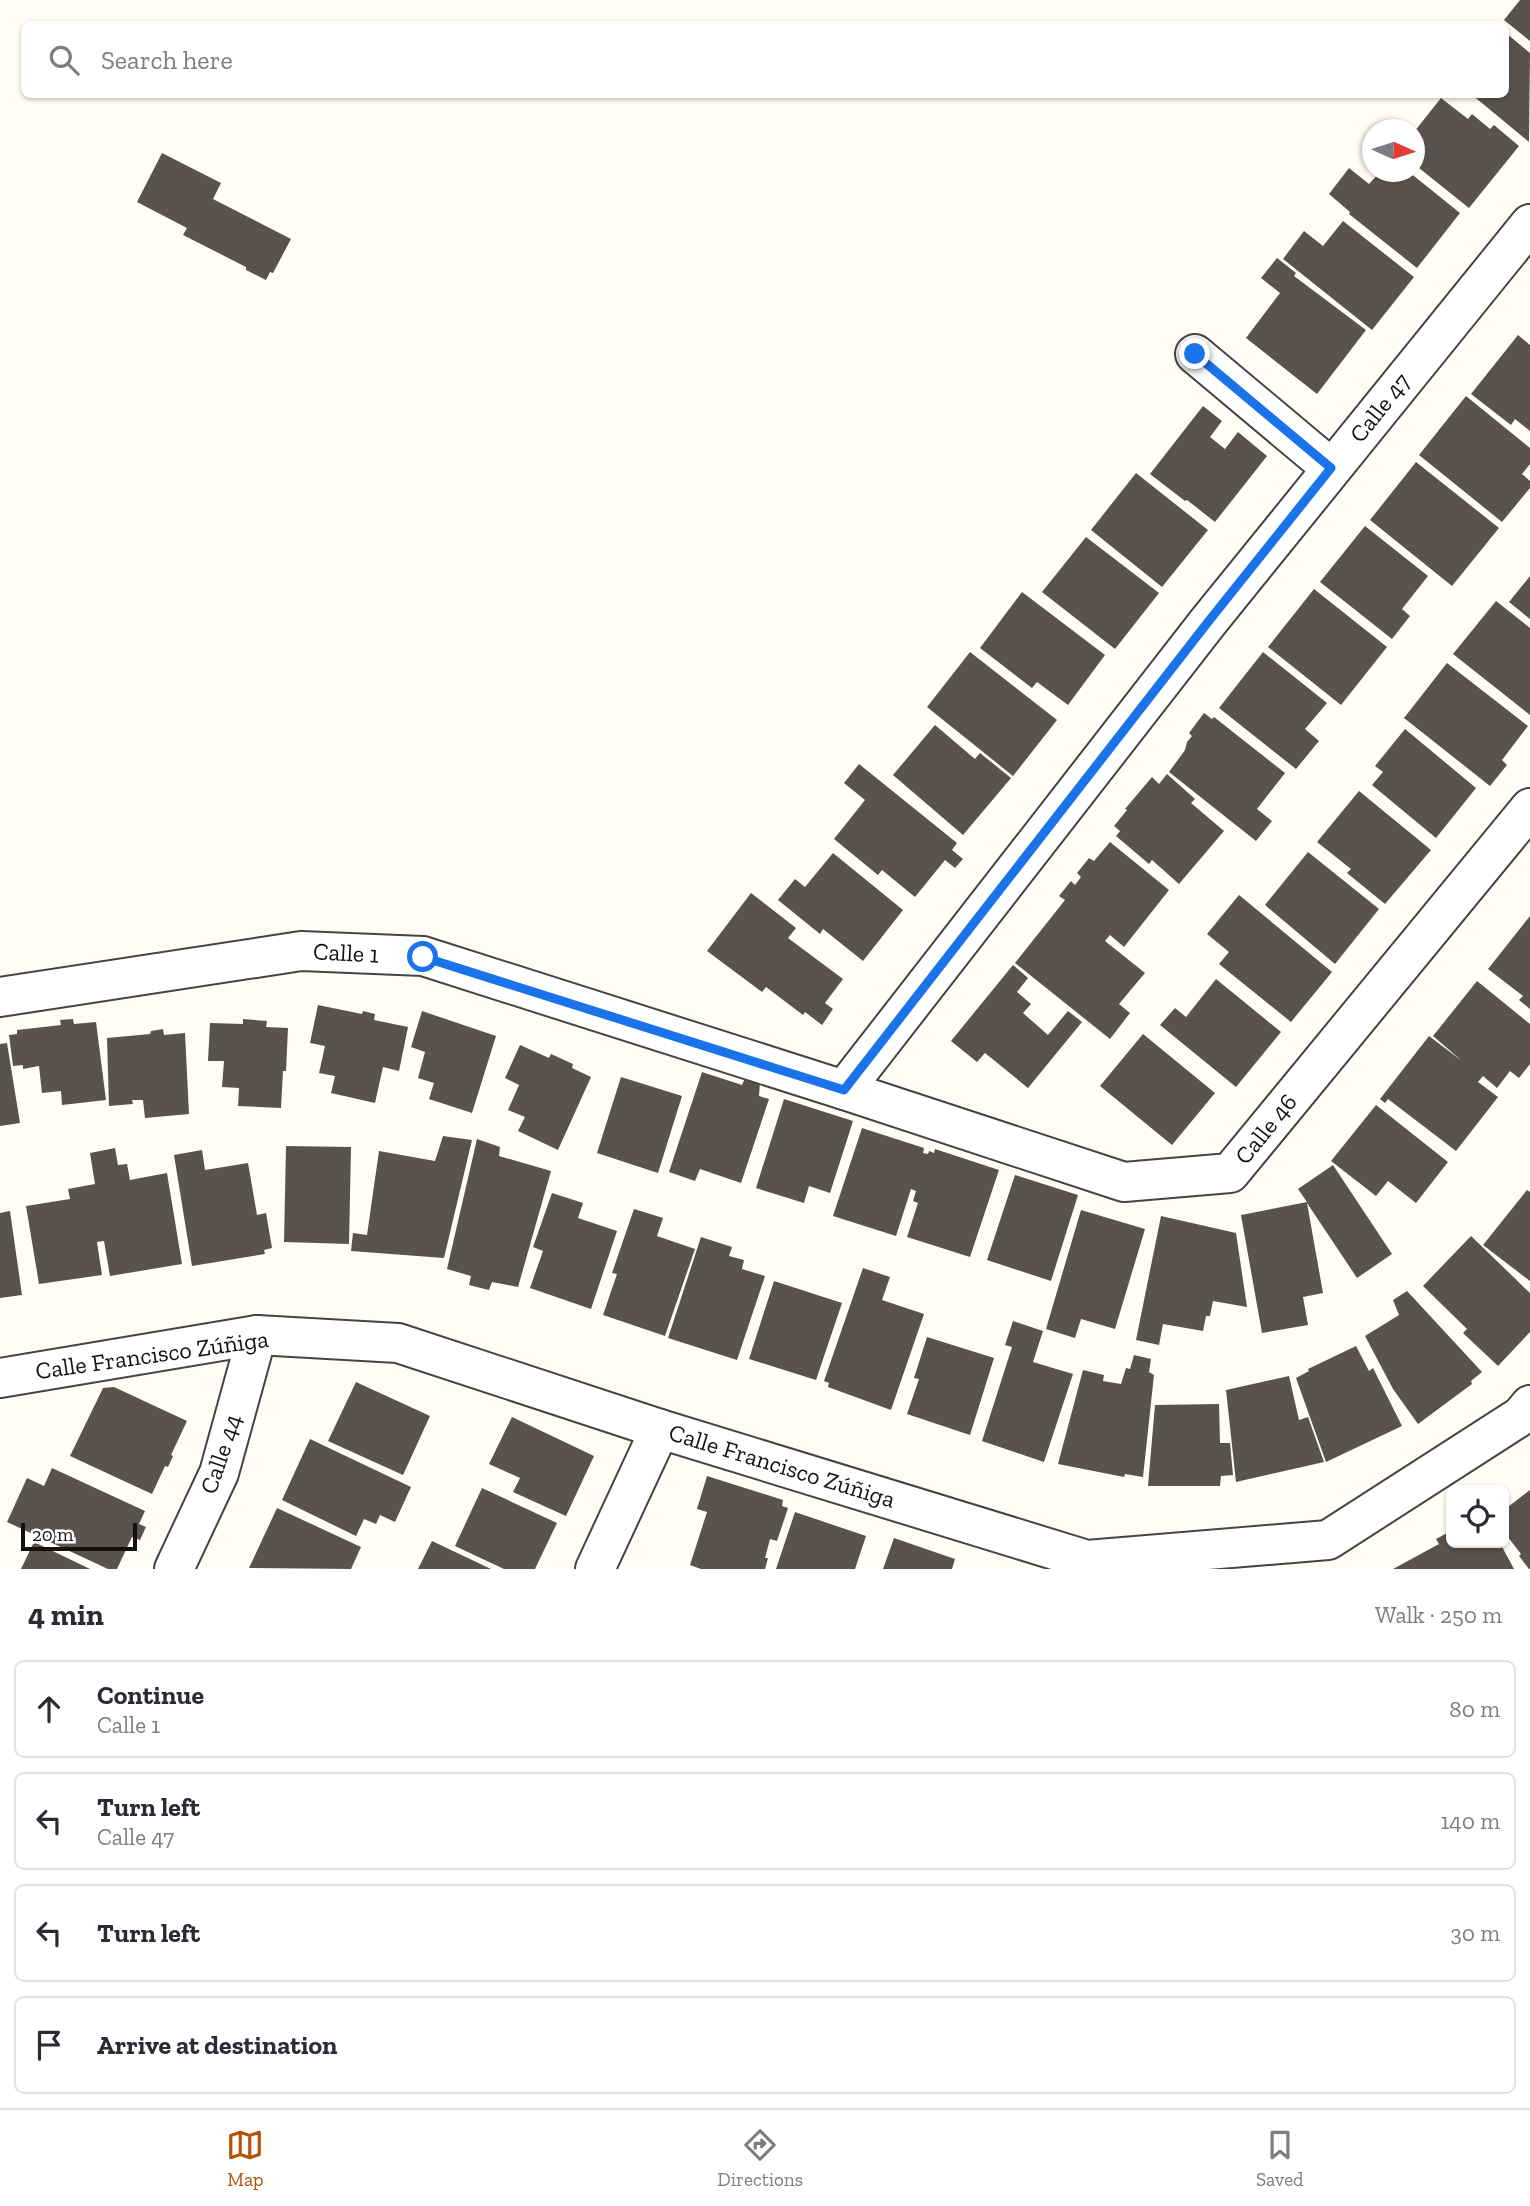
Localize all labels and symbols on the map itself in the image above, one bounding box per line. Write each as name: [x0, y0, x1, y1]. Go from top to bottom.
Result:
north arrow: [1362, 119, 1425, 182]
route end: [1179, 338, 1210, 369]
street label: Calle 47: [1343, 367, 1416, 448]
street label: Calle 1: [312, 936, 380, 969]
route start: [407, 941, 438, 972]
street label: Calle 46: [1228, 1088, 1303, 1170]
street label: Calle Francisco Zúñiga: [34, 1324, 271, 1385]
street label: Calle 44: [193, 1410, 248, 1498]
street label: Calle Francisco Zúñiga: [666, 1417, 899, 1514]
scale bar: [21, 1520, 136, 1552]

